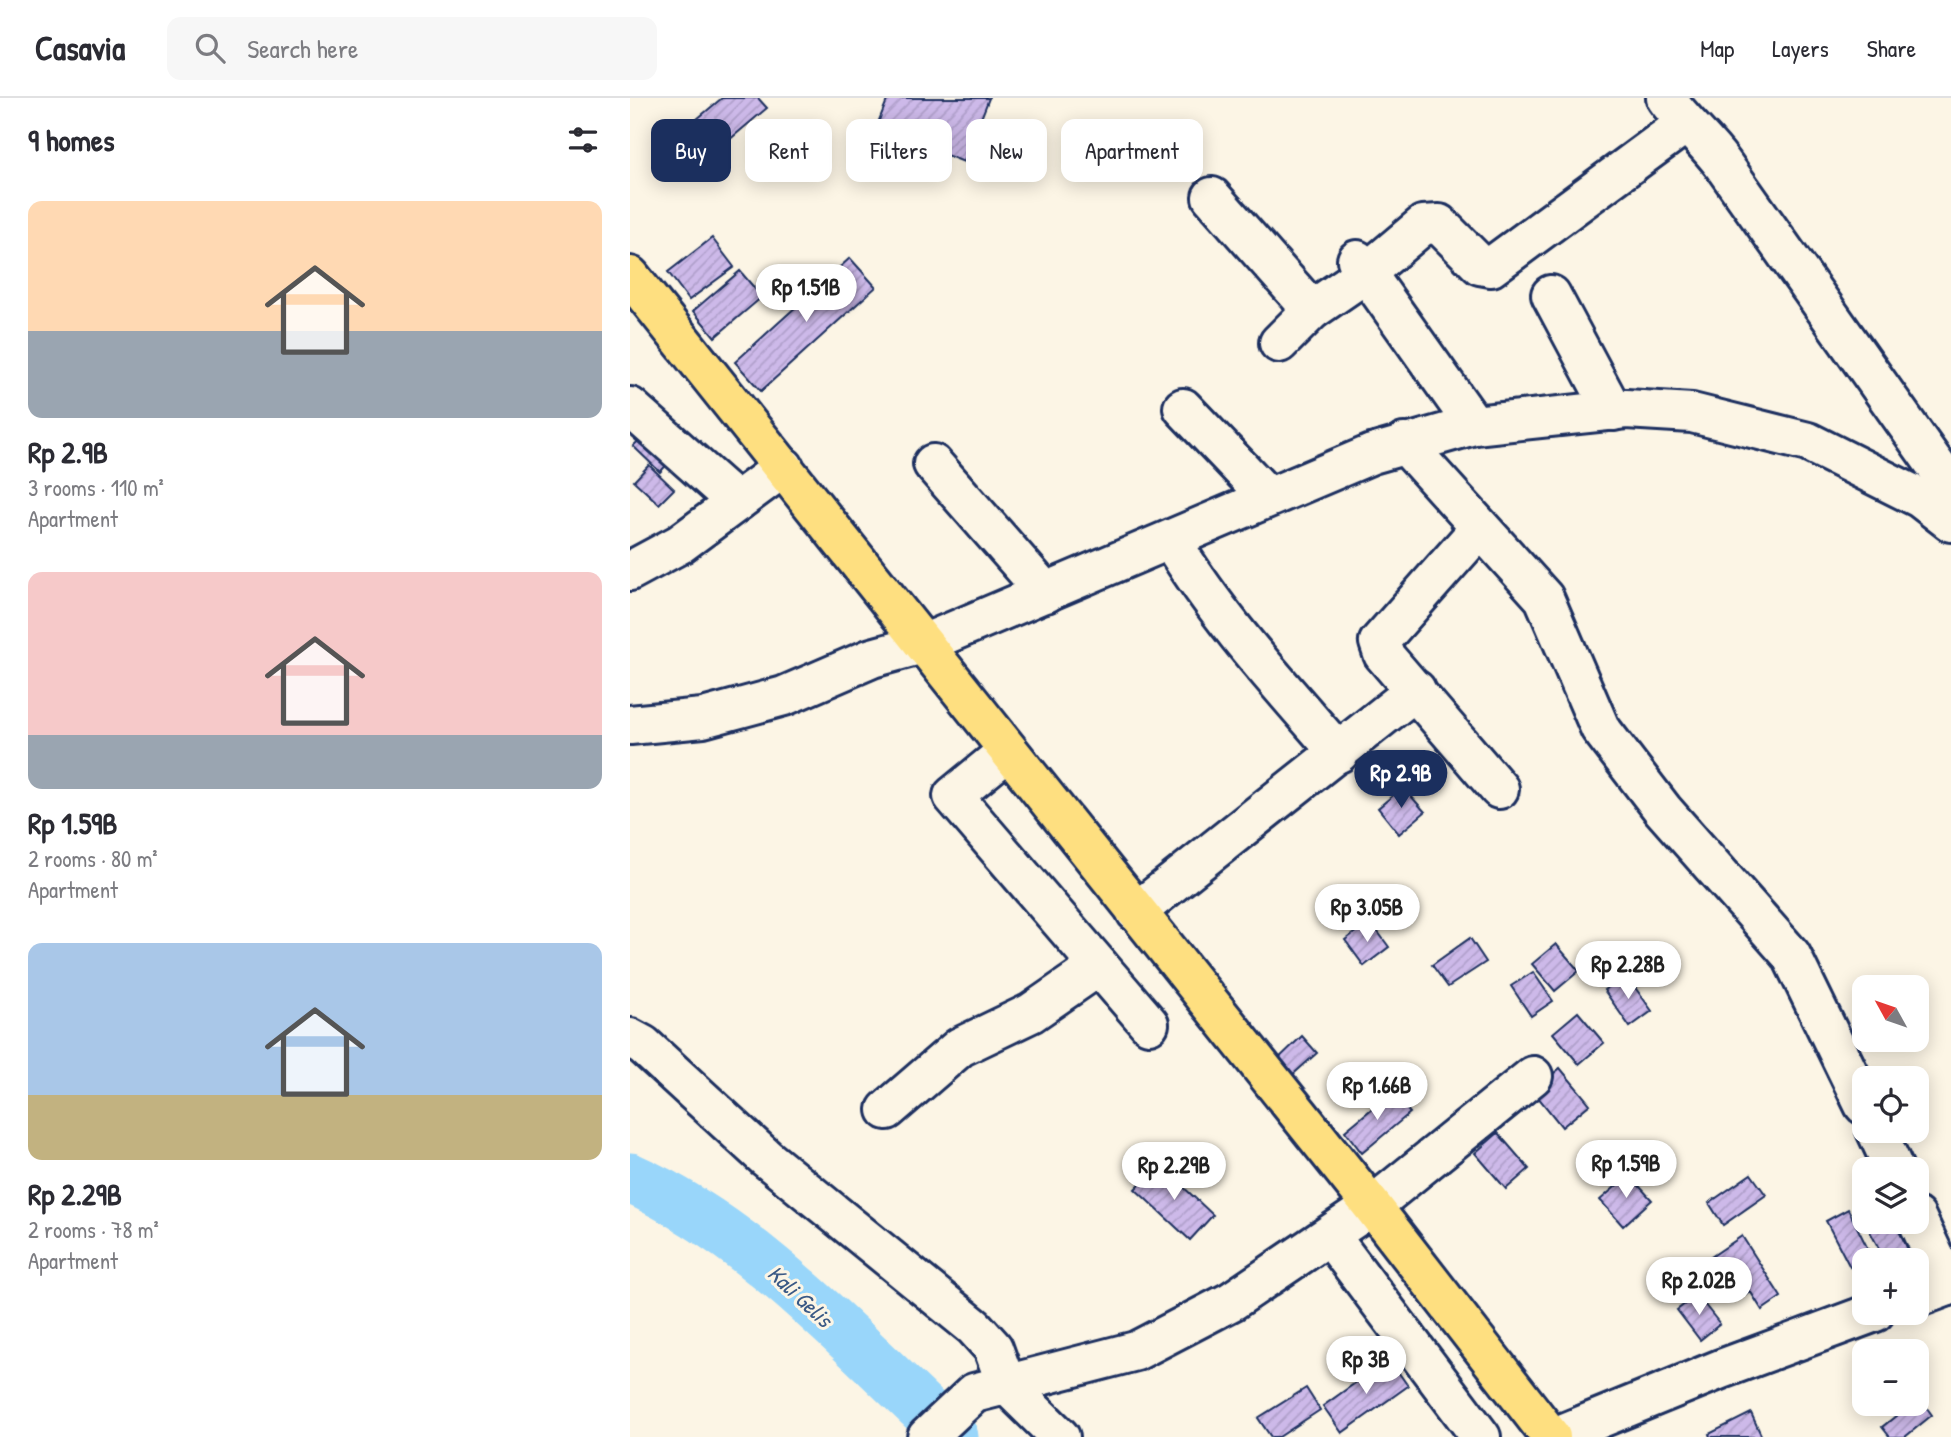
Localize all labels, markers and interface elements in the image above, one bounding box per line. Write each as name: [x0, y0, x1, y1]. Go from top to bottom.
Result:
search box: [167, 17, 657, 80]
text: Casavia: [35, 26, 125, 70]
icon: search: [191, 29, 229, 67]
text: Search here: [247, 31, 358, 66]
text: Map: [1700, 32, 1734, 64]
text: Layers: [1772, 32, 1829, 64]
text: Share: [1867, 32, 1916, 64]
chip: Buy: [651, 119, 731, 182]
chip: Rent: [745, 119, 832, 182]
chip: Filters: [846, 119, 952, 182]
chip: New: [966, 119, 1047, 182]
chip: Apartment: [1061, 119, 1203, 182]
text: 9 homes: [28, 120, 115, 160]
icon: filters: [564, 121, 602, 159]
icon: home: [252, 247, 378, 373]
pin: Rp 1.51B: [734, 264, 878, 324]
text: Rp 1.51B: [772, 271, 840, 302]
text: Rp 2.9B: [28, 432, 108, 472]
text: 3 rooms · 110 m²: [28, 472, 164, 503]
text: Apartment: [28, 503, 118, 534]
icon: home: [252, 618, 378, 744]
pin: Rp 2.9B: [1336, 750, 1466, 810]
text: Rp 2.9B: [1370, 757, 1432, 788]
text: Rp 1.59B: [28, 803, 118, 843]
text: 2 rooms · 80 m²: [28, 843, 158, 874]
text: Apartment: [28, 874, 118, 905]
pin: Rp 3.05B: [1295, 884, 1439, 944]
text: Rp 3.05B: [1331, 891, 1403, 922]
pin: Rp 2.28B: [1556, 942, 1700, 1001]
text: Rp 2.28B: [1591, 948, 1665, 979]
north arrow: [1852, 975, 1928, 1052]
map controls: [1852, 975, 1929, 1416]
icon: home: [252, 989, 378, 1115]
pin: Rp 1.66B: [1305, 1062, 1449, 1122]
button: locate: [1852, 1066, 1929, 1143]
text: Rp 1.66B: [1343, 1069, 1411, 1100]
pin: Rp 1.59B: [1554, 1140, 1698, 1200]
pin: Rp 2.29B: [1102, 1142, 1246, 1202]
text: Rp 1.59B: [1592, 1147, 1660, 1178]
text: Rp 2.29B: [1138, 1149, 1210, 1180]
button: layers: [1852, 1157, 1929, 1234]
text: Rp 2.29B: [28, 1174, 122, 1214]
text: 2 rooms · 78 m²: [28, 1214, 159, 1245]
text: Apartment: [28, 1245, 118, 1276]
button: +: [1852, 1248, 1929, 1325]
water label: Kali Gelis: [761, 1258, 841, 1335]
pin: Rp 2.02B: [1627, 1258, 1771, 1317]
text: Rp 2.02B: [1662, 1264, 1736, 1295]
pin: Rp 3B: [1317, 1336, 1415, 1396]
button: −: [1852, 1339, 1929, 1416]
text: Rp 3B: [1342, 1343, 1390, 1374]

